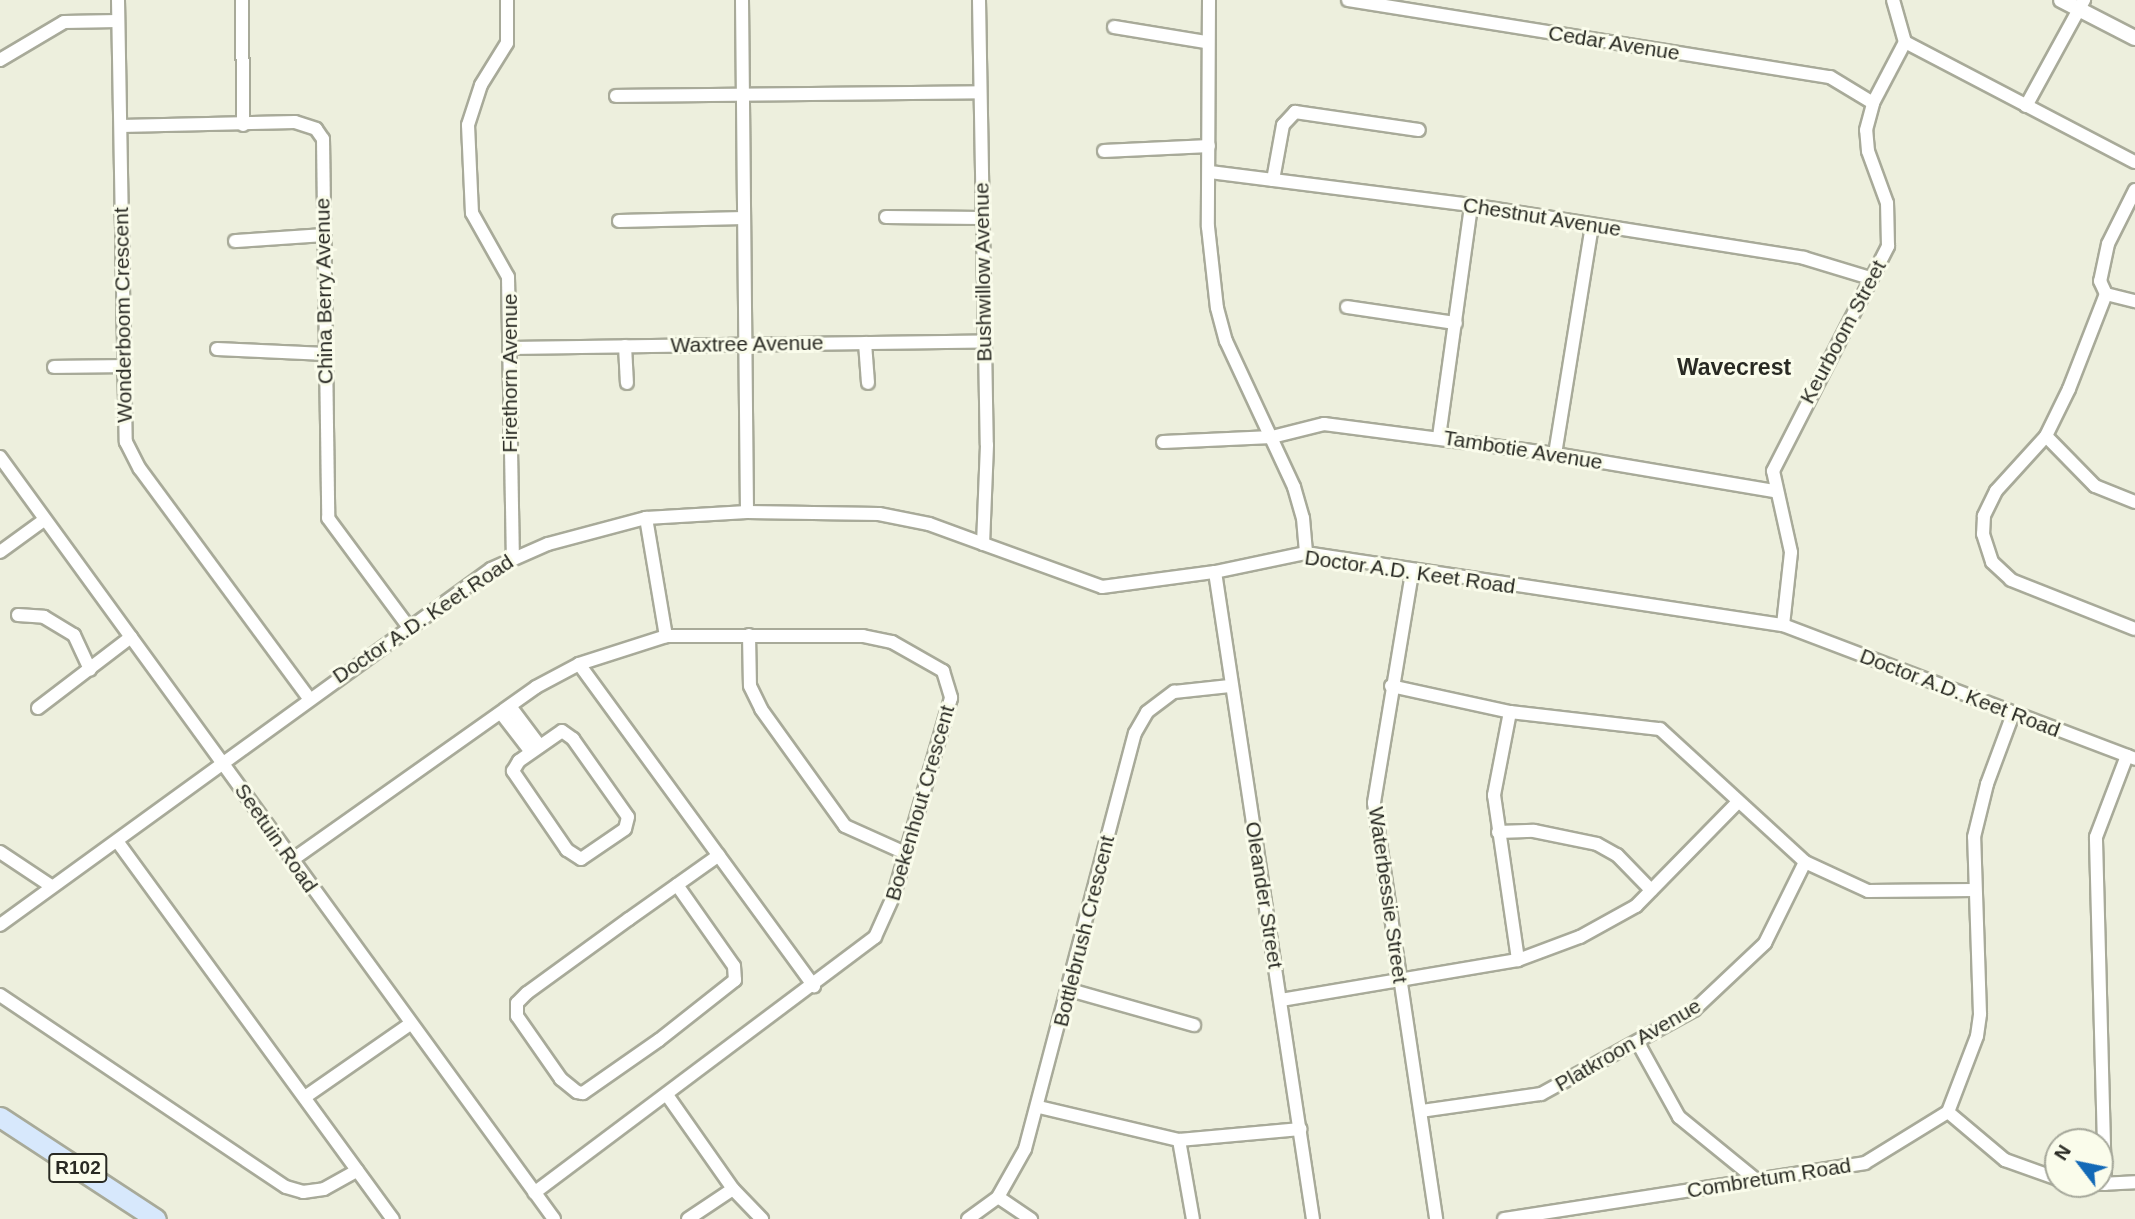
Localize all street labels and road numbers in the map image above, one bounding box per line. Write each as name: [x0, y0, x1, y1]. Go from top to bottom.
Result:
street label: Cedar Avenue: [1546, 20, 1682, 66]
street label: Bushwillow Avenue: [969, 182, 997, 362]
street label: Chestnut Avenue: [1461, 192, 1623, 242]
street label: China Berry Avenue: [310, 197, 338, 385]
street label: Wonderboom Crescent: [109, 207, 137, 423]
street label: Keurboom Street: [1795, 256, 1891, 408]
street label: Firethorn Avenue: [497, 293, 523, 453]
street label: Waxtree Avenue: [670, 330, 824, 358]
street label: Tambotie Avenue: [1441, 425, 1605, 475]
street label: Doctor A.D. Keet Road: [1302, 545, 1518, 599]
street label: Doctor A.D. Keet Road: [327, 549, 519, 689]
street label: Doctor A.D. Keet Road: [1856, 643, 2064, 743]
street label: Boekenhout Crescent: [880, 702, 960, 904]
street label: Seetuin Road: [229, 779, 323, 897]
street label: Waterbessie Street: [1363, 805, 1413, 985]
street label: Oleander Street: [1240, 820, 1288, 970]
street label: Bottlebrush Crescent: [1048, 833, 1120, 1029]
street label: Platkroon Avenue: [1550, 993, 1706, 1097]
road number: R102: [48, 1152, 108, 1184]
street label: Combretum Road: [1685, 1153, 1853, 1203]

